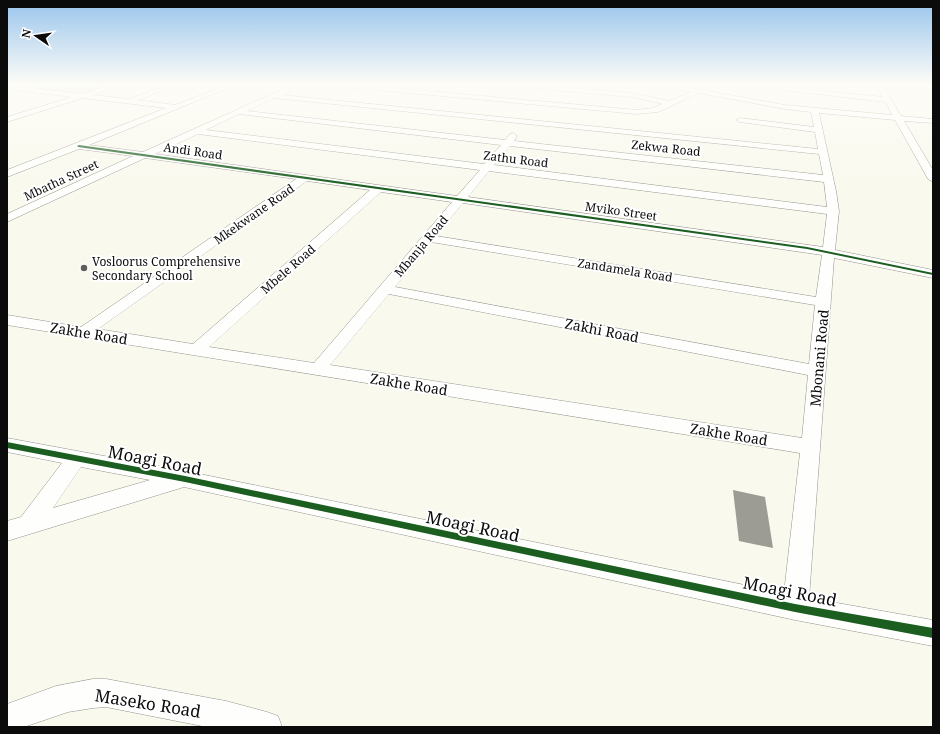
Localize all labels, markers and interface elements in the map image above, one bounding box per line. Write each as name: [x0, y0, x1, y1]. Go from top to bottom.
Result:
north arrow: [16, 16, 56, 56]
text: N: [17, 27, 34, 40]
street label: Zekwa Road: [630, 136, 702, 160]
street label: Andi Road: [162, 138, 224, 164]
street label: Zathu Road: [483, 147, 550, 171]
street label: Mbatha Street: [21, 155, 101, 205]
street label: Mkekwane Road: [210, 179, 298, 248]
street label: Mviko Street: [584, 198, 658, 224]
street label: Mbanja Road: [390, 211, 452, 280]
street label: Mbele Road: [257, 240, 319, 297]
place label: Vosloorus Comprehensive Secondary School: [92, 253, 241, 284]
street label: Zandamela Road: [576, 254, 674, 286]
marker: Vosloorus Comprehensive Secondary School: [79, 263, 89, 273]
street label: Mbonani Road: [805, 308, 833, 407]
street label: Zakhi Road: [563, 314, 641, 347]
street label: Zakhe Road: [49, 318, 129, 349]
street label: Zakhe Road: [369, 369, 449, 400]
street label: Zakhe Road: [689, 419, 769, 450]
street label: Moagi Road: [106, 440, 205, 480]
street label: Moagi Road: [424, 505, 523, 547]
street label: Moagi Road: [741, 571, 840, 611]
street label: Maseko Road: [93, 683, 203, 723]

